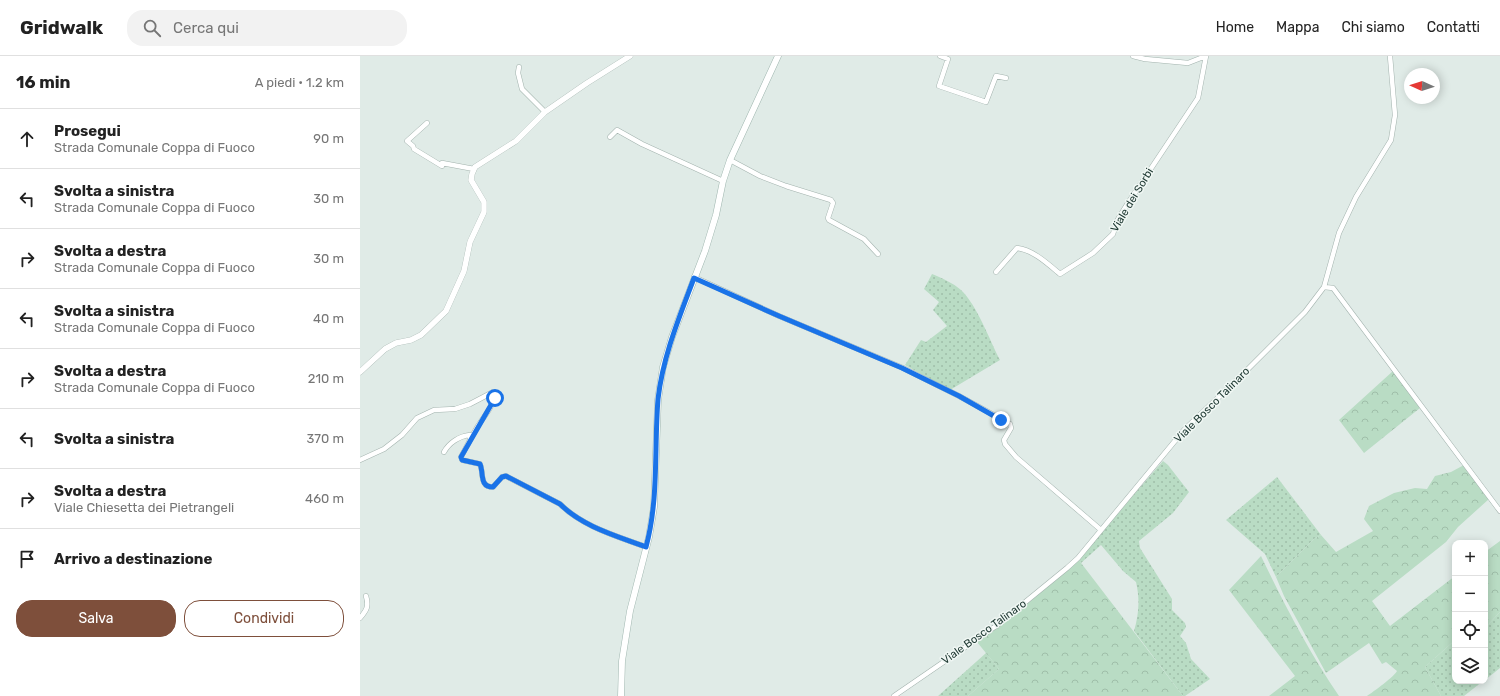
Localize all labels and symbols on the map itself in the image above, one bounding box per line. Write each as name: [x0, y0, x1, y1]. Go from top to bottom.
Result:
north arrow: [1404, 68, 1440, 104]
street label: Viale dei Sorbi: [1108, 166, 1156, 234]
street label: Viale Bosco Talinaro: [1172, 365, 1252, 445]
route start: [486, 389, 504, 407]
route end: [992, 411, 1010, 429]
street label: Viale Bosco Talinaro: [939, 597, 1029, 667]

